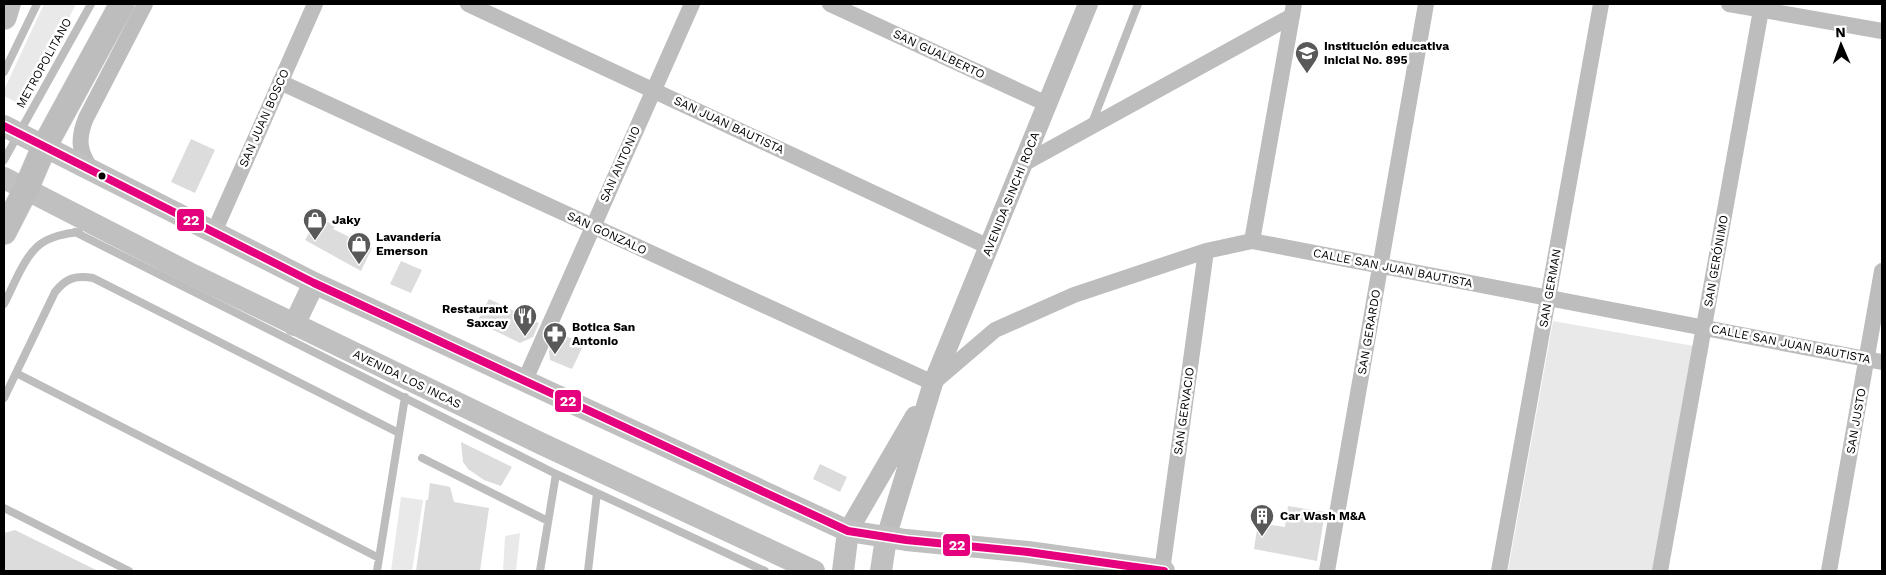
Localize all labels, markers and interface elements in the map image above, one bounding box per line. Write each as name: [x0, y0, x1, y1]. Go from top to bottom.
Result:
street label: METROPOLITANO: [13, 15, 75, 111]
north arrow: [1816, 20, 1866, 70]
text: N: [1835, 24, 1846, 40]
street label: SAN GUALBERTO: [891, 27, 987, 81]
place label: Institución educativa inicial No. 895: [1324, 39, 1449, 67]
school or university icon: Institución educativa inicial No. 895: [1294, 40, 1320, 74]
street label: SAN JUAN BOSCO: [236, 67, 292, 169]
street label: SAN JUAN BAUTISTA: [672, 93, 786, 157]
street label: SAN ANTONIO: [597, 124, 643, 204]
street label: AVENIDA SINCHI ROCA: [980, 130, 1042, 258]
unlabelled marker: [97, 171, 107, 181]
shop icon: Jaky: [302, 207, 328, 241]
line badge: 22: [176, 208, 205, 232]
street label: SAN GONZALO: [565, 208, 649, 258]
text: 22: [183, 212, 199, 228]
place label: Jaky: [332, 213, 361, 227]
street label: SAN GERÓNIMO: [1701, 214, 1731, 308]
place label: Lavandería Emerson: [376, 230, 441, 258]
shop icon: Lavandería Emerson: [346, 231, 372, 265]
street label: CALLE SAN JUAN BAUTISTA: [1312, 246, 1474, 290]
street label: SAN GERMAN: [1536, 248, 1564, 328]
street label: SAN GERARDO: [1355, 288, 1383, 376]
place label: Restaurant Saxcay: [442, 302, 509, 330]
restaurant icon: Restaurant Saxcay: [512, 303, 538, 337]
place label: Botica San Antonio: [572, 320, 635, 348]
pharmacy icon: Botica San Antonio: [542, 321, 568, 355]
street label: CALLE SAN JUAN BAUTISTA: [1710, 322, 1872, 366]
street label: AVENIDA LOS INCAS: [351, 347, 463, 411]
street label: SAN GERVACIO: [1171, 366, 1197, 456]
street label: SAN JUSTO: [1843, 387, 1869, 455]
line badge: 22: [554, 389, 582, 413]
text: 22: [560, 393, 576, 409]
building icon: Car Wash M&A: [1249, 503, 1275, 537]
place label: Car Wash M&A: [1280, 509, 1367, 523]
line badge: 22: [942, 533, 971, 557]
text: 22: [949, 537, 965, 553]

